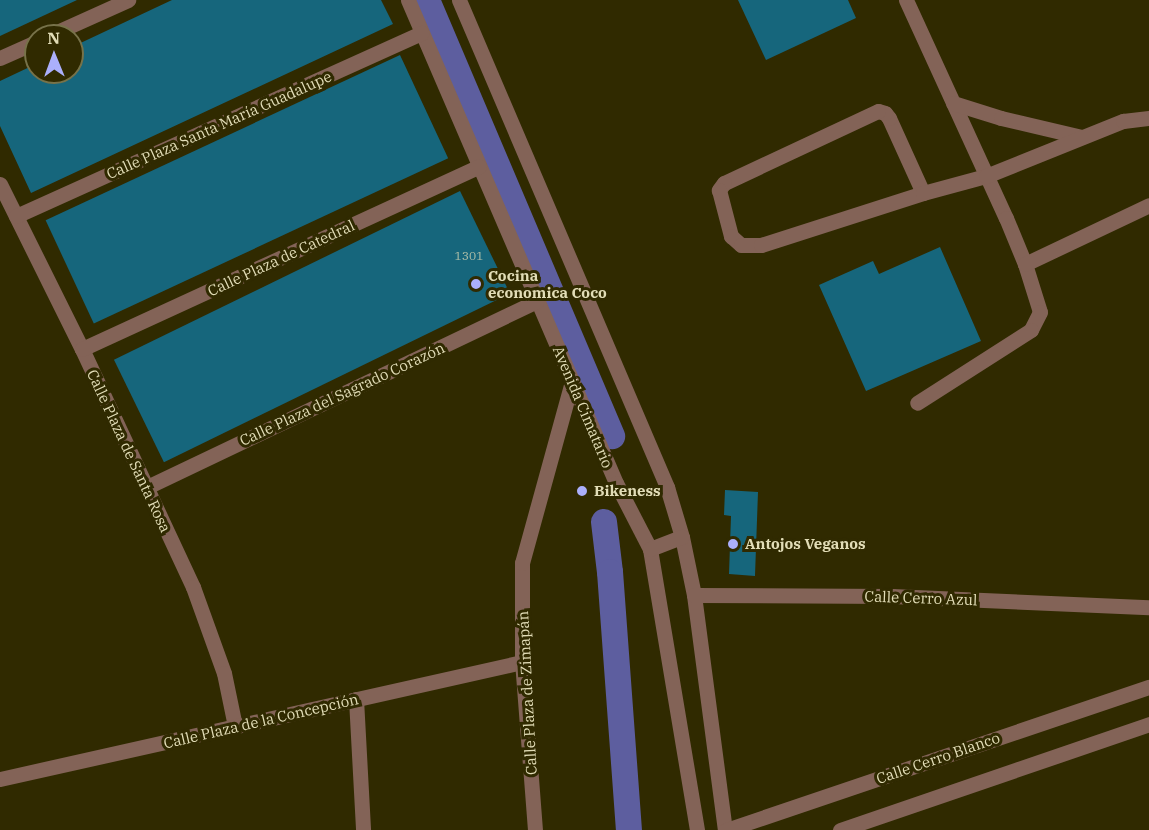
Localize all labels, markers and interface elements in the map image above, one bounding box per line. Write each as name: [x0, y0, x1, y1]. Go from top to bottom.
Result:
north arrow: [24, 24, 84, 84]
text: N: [47, 28, 60, 48]
street label: Calle Plaza Santa María Guadalupe: [104, 67, 334, 183]
street label: Calle Plaza de Catedral: [205, 216, 357, 300]
house number: 1301: [455, 249, 483, 263]
place label: Cocina economica Coco: [488, 266, 607, 301]
marker: Cocina economica Coco: [469, 277, 483, 291]
street label: Calle Plaza del Sagrado Corazón: [237, 338, 447, 450]
street label: Avenida Cimatario: [549, 343, 617, 471]
street label: Calle Plaza de Santa Rosa: [83, 367, 175, 535]
place label: Bikeness: [594, 482, 661, 500]
marker: Bikeness: [575, 484, 589, 498]
place label: Antojos Veganos: [745, 535, 866, 553]
marker: Antojos Veganos: [726, 537, 740, 551]
street label: Calle Cerro Azul: [864, 587, 978, 609]
street label: Calle Plaza de Zimapán: [514, 611, 540, 775]
street label: Calle Plaza de la Concepción: [162, 690, 360, 752]
street label: Calle Cerro Blanco: [874, 728, 1002, 788]

